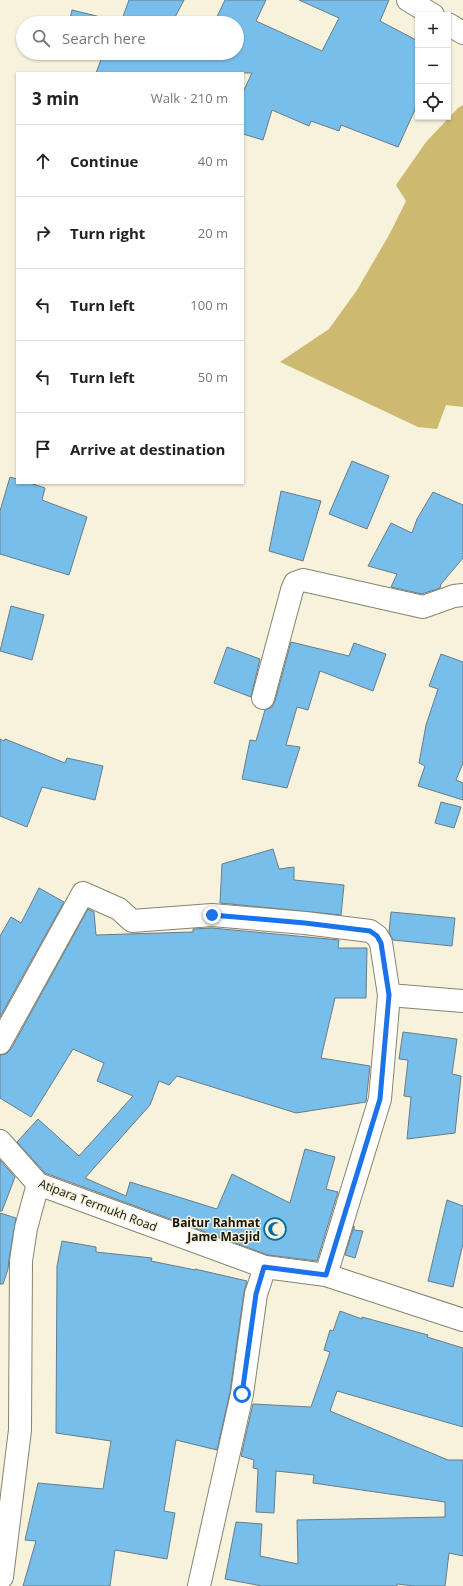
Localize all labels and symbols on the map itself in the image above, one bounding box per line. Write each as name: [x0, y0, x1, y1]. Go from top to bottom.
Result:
route end: [203, 906, 221, 924]
street label: Atipara Termukh Road: [36, 1175, 160, 1235]
place label: Baitur Rahmat Jame Masjid: [172, 1214, 260, 1245]
mosque icon: Baitur Rahmat Jame Masjid: [262, 1216, 288, 1242]
route start: [233, 1385, 251, 1403]

